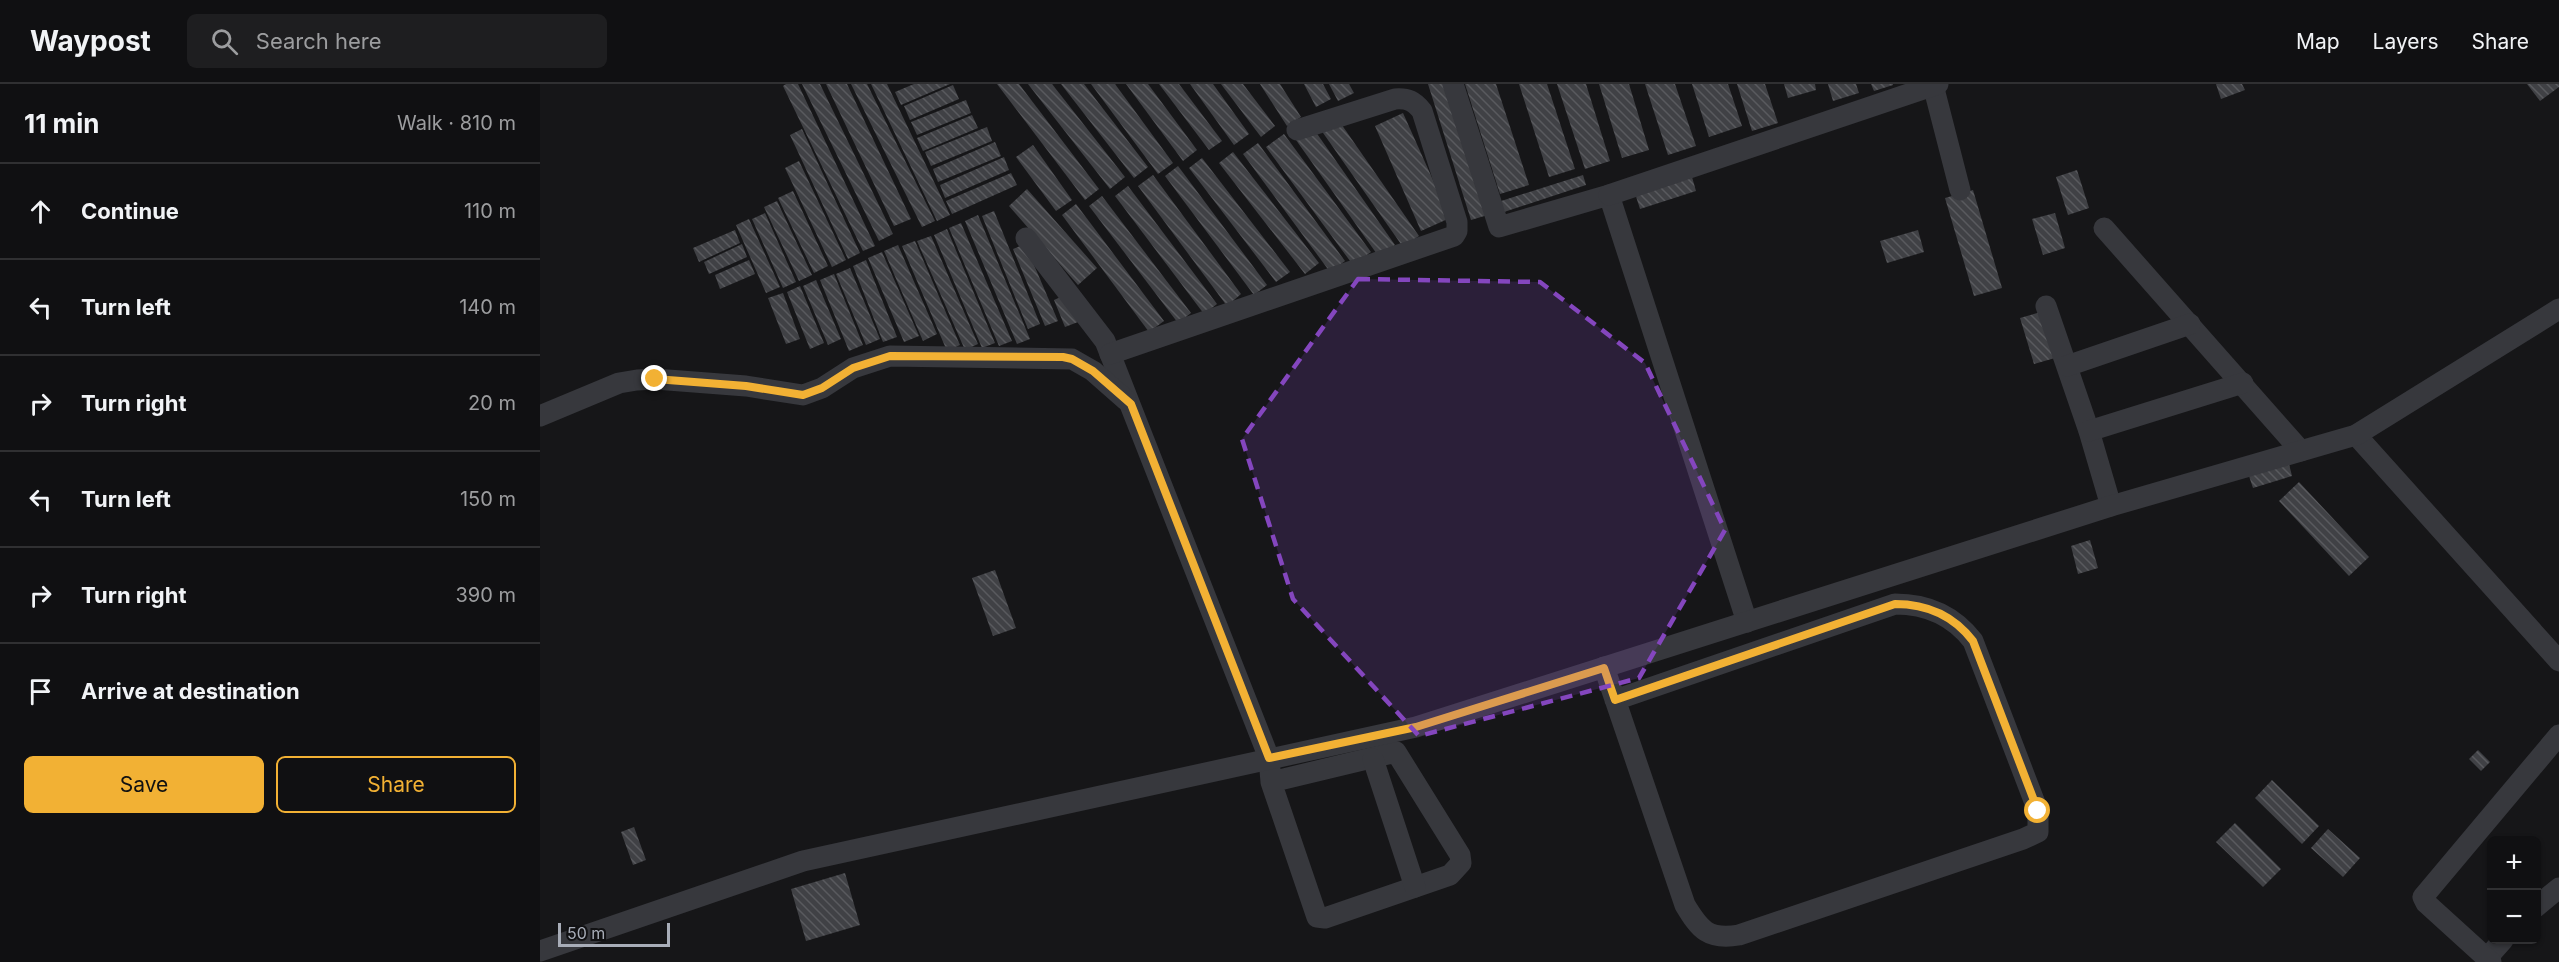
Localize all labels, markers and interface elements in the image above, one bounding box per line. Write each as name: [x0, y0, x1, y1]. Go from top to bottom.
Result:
search box: [187, 14, 607, 68]
text: Waypost: [30, 24, 151, 58]
icon: search: [208, 25, 241, 58]
text: Search here: [256, 28, 382, 54]
text: Map: [2296, 29, 2340, 54]
text: Layers: [2373, 29, 2439, 54]
text: Share: [2472, 29, 2529, 54]
text: 11 min: [24, 108, 100, 139]
text: Walk · 810 m: [397, 111, 516, 135]
icon: ahead: [24, 195, 57, 228]
text: Continue: [81, 198, 179, 224]
text: 110 m: [464, 199, 516, 223]
icon: left: [24, 291, 57, 324]
text: Turn left: [81, 294, 171, 320]
text: 140 m: [459, 295, 516, 319]
route end: [641, 365, 667, 391]
icon: right: [24, 387, 57, 420]
text: Turn right: [81, 390, 187, 416]
text: 20 m: [468, 391, 516, 415]
icon: left: [24, 483, 57, 516]
text: Turn left: [81, 486, 171, 512]
text: 150 m: [460, 487, 516, 511]
icon: right: [24, 579, 57, 612]
text: Turn right: [81, 582, 187, 608]
text: 390 m: [455, 583, 516, 607]
icon: arrive: [24, 675, 57, 708]
text: Arrive at destination: [81, 678, 300, 704]
button: Save: [24, 756, 264, 813]
button: Share: [276, 756, 516, 813]
route start: [2024, 797, 2050, 823]
map controls: [2487, 836, 2541, 944]
button: +: [2487, 836, 2541, 890]
button: −: [2487, 890, 2541, 944]
scale bar: [558, 920, 670, 948]
text: 50 m: [567, 923, 605, 943]

